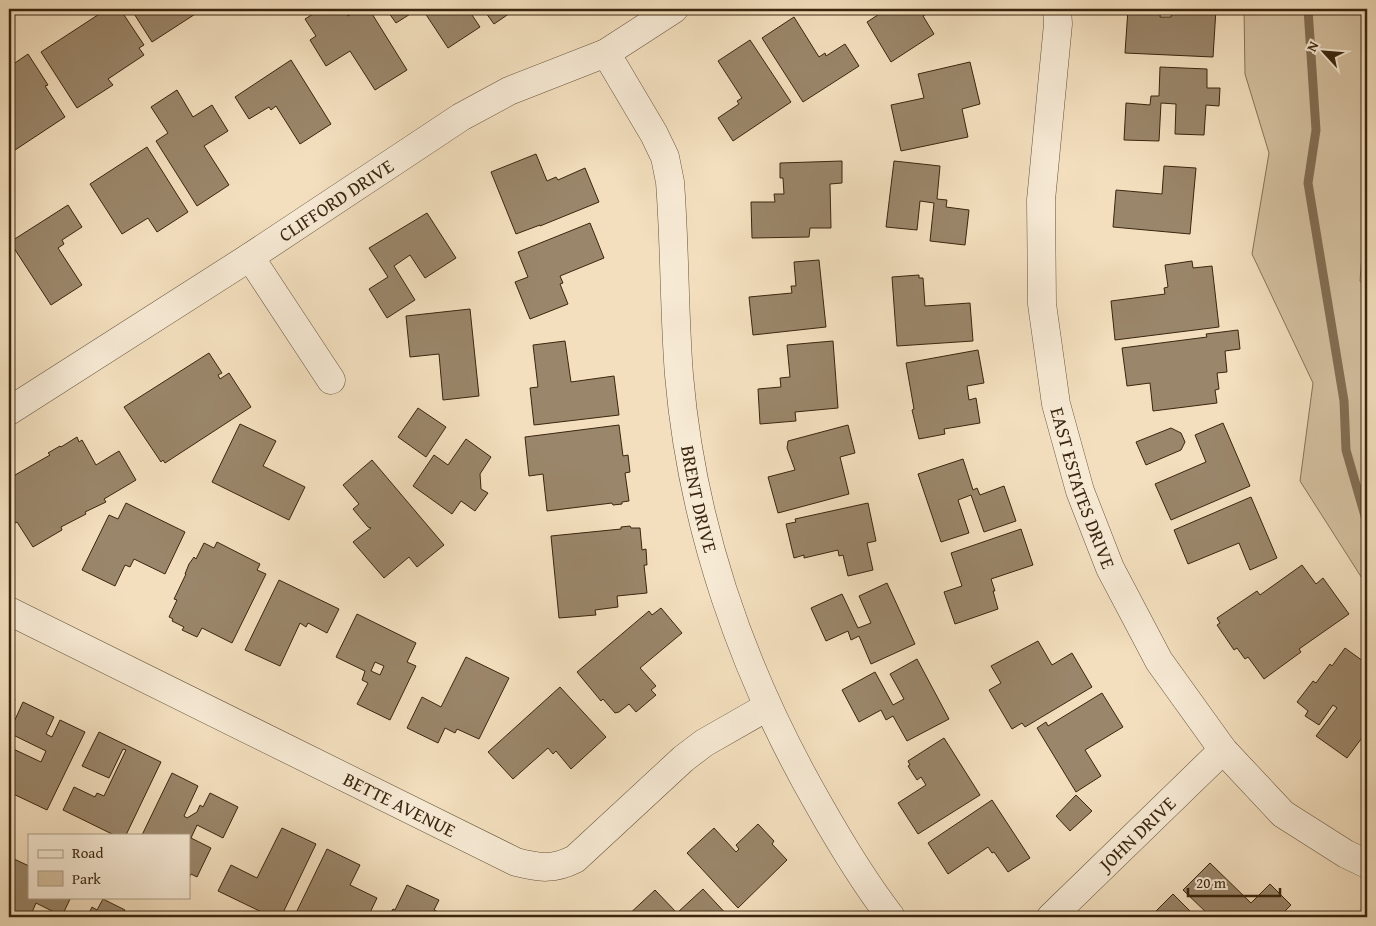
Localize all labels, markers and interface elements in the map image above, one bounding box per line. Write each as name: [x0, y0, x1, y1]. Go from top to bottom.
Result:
north arrow: [1298, 28, 1348, 78]
text: N: [1301, 37, 1324, 55]
street label: CLIFFORD DRIVE: [273, 152, 399, 248]
street label: EAST ESTATES DRIVE: [1044, 404, 1123, 573]
street label: BRENT DRIVE: [674, 443, 725, 556]
street label: BETTE AVENUE: [339, 765, 461, 844]
street label: JOHN DRIVE: [1091, 789, 1182, 879]
legend: [28, 834, 190, 898]
text: Road: [72, 842, 103, 863]
scale bar: [1188, 866, 1281, 898]
text: Park: [72, 868, 101, 889]
text: 20 m: [1196, 872, 1227, 893]

